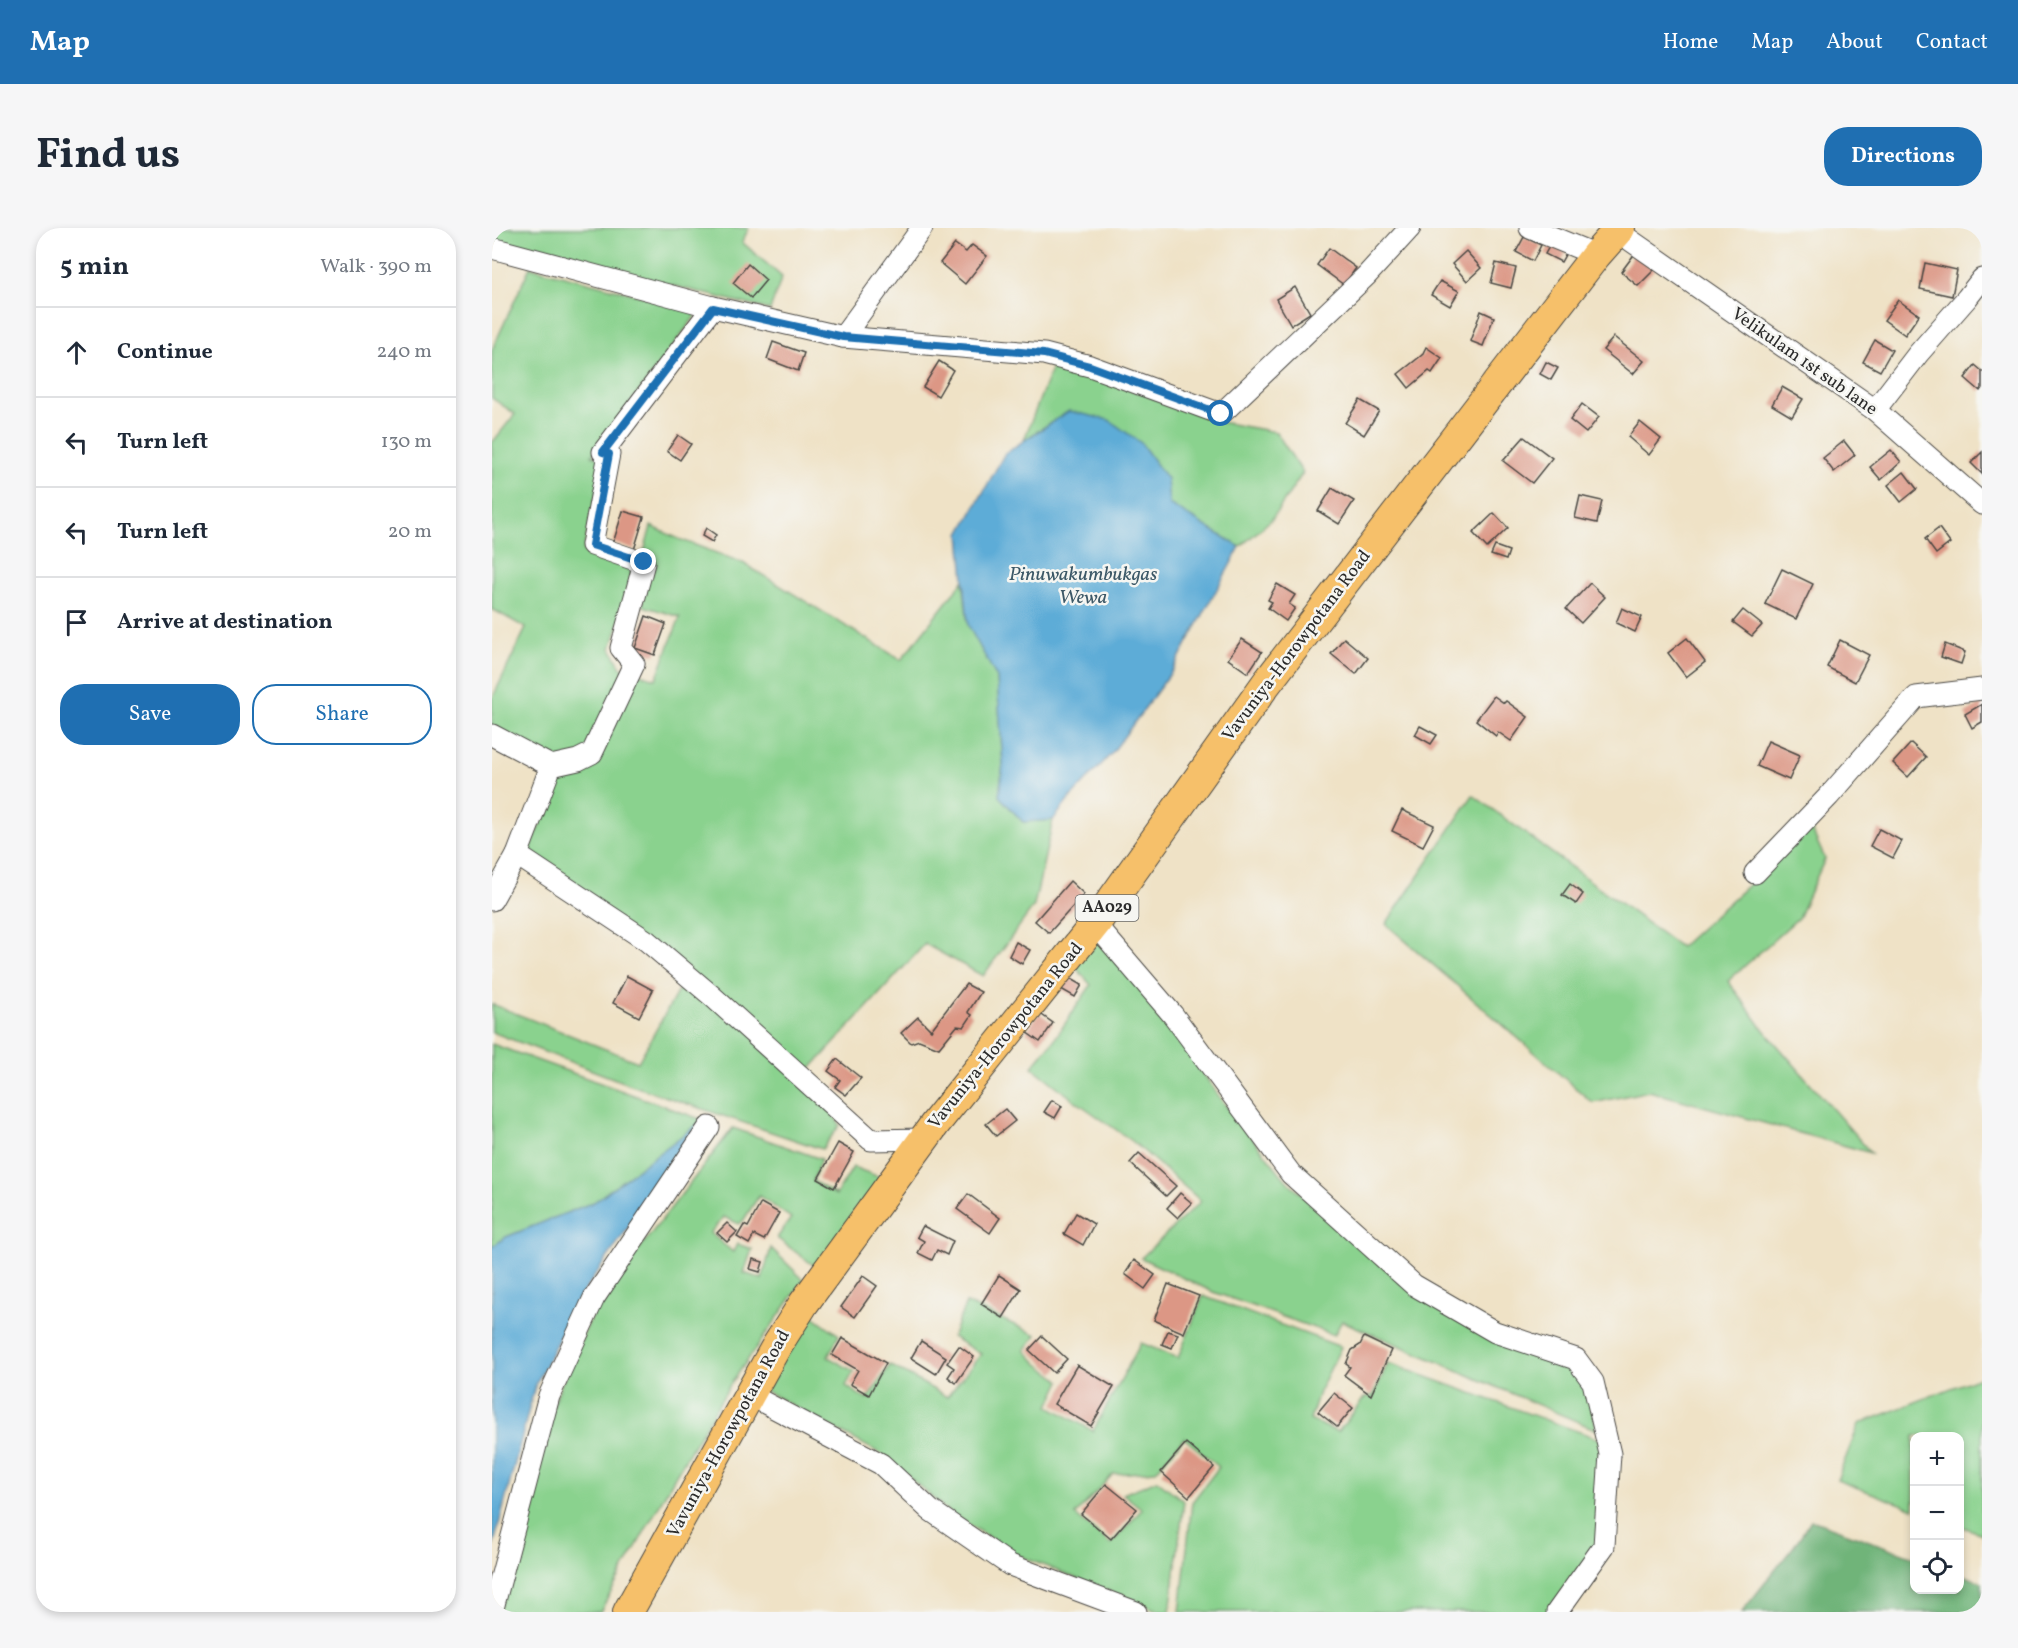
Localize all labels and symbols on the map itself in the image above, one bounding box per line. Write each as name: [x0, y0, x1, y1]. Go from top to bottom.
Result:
street label: Velikulam 1st sub lane: [1726, 302, 1882, 422]
route start: [1207, 400, 1233, 426]
street label: Vavuniya-Horowpotana Road: [1217, 545, 1377, 747]
route end: [630, 548, 656, 574]
water label: Pinuwakumbukgas Wewa: [1009, 561, 1158, 612]
road number: AA029: [1076, 895, 1138, 921]
street label: Vavuniya-Horowpotana Road: [923, 937, 1089, 1135]
street label: Vavuniya-Horowpotana Road: [661, 1326, 797, 1542]

